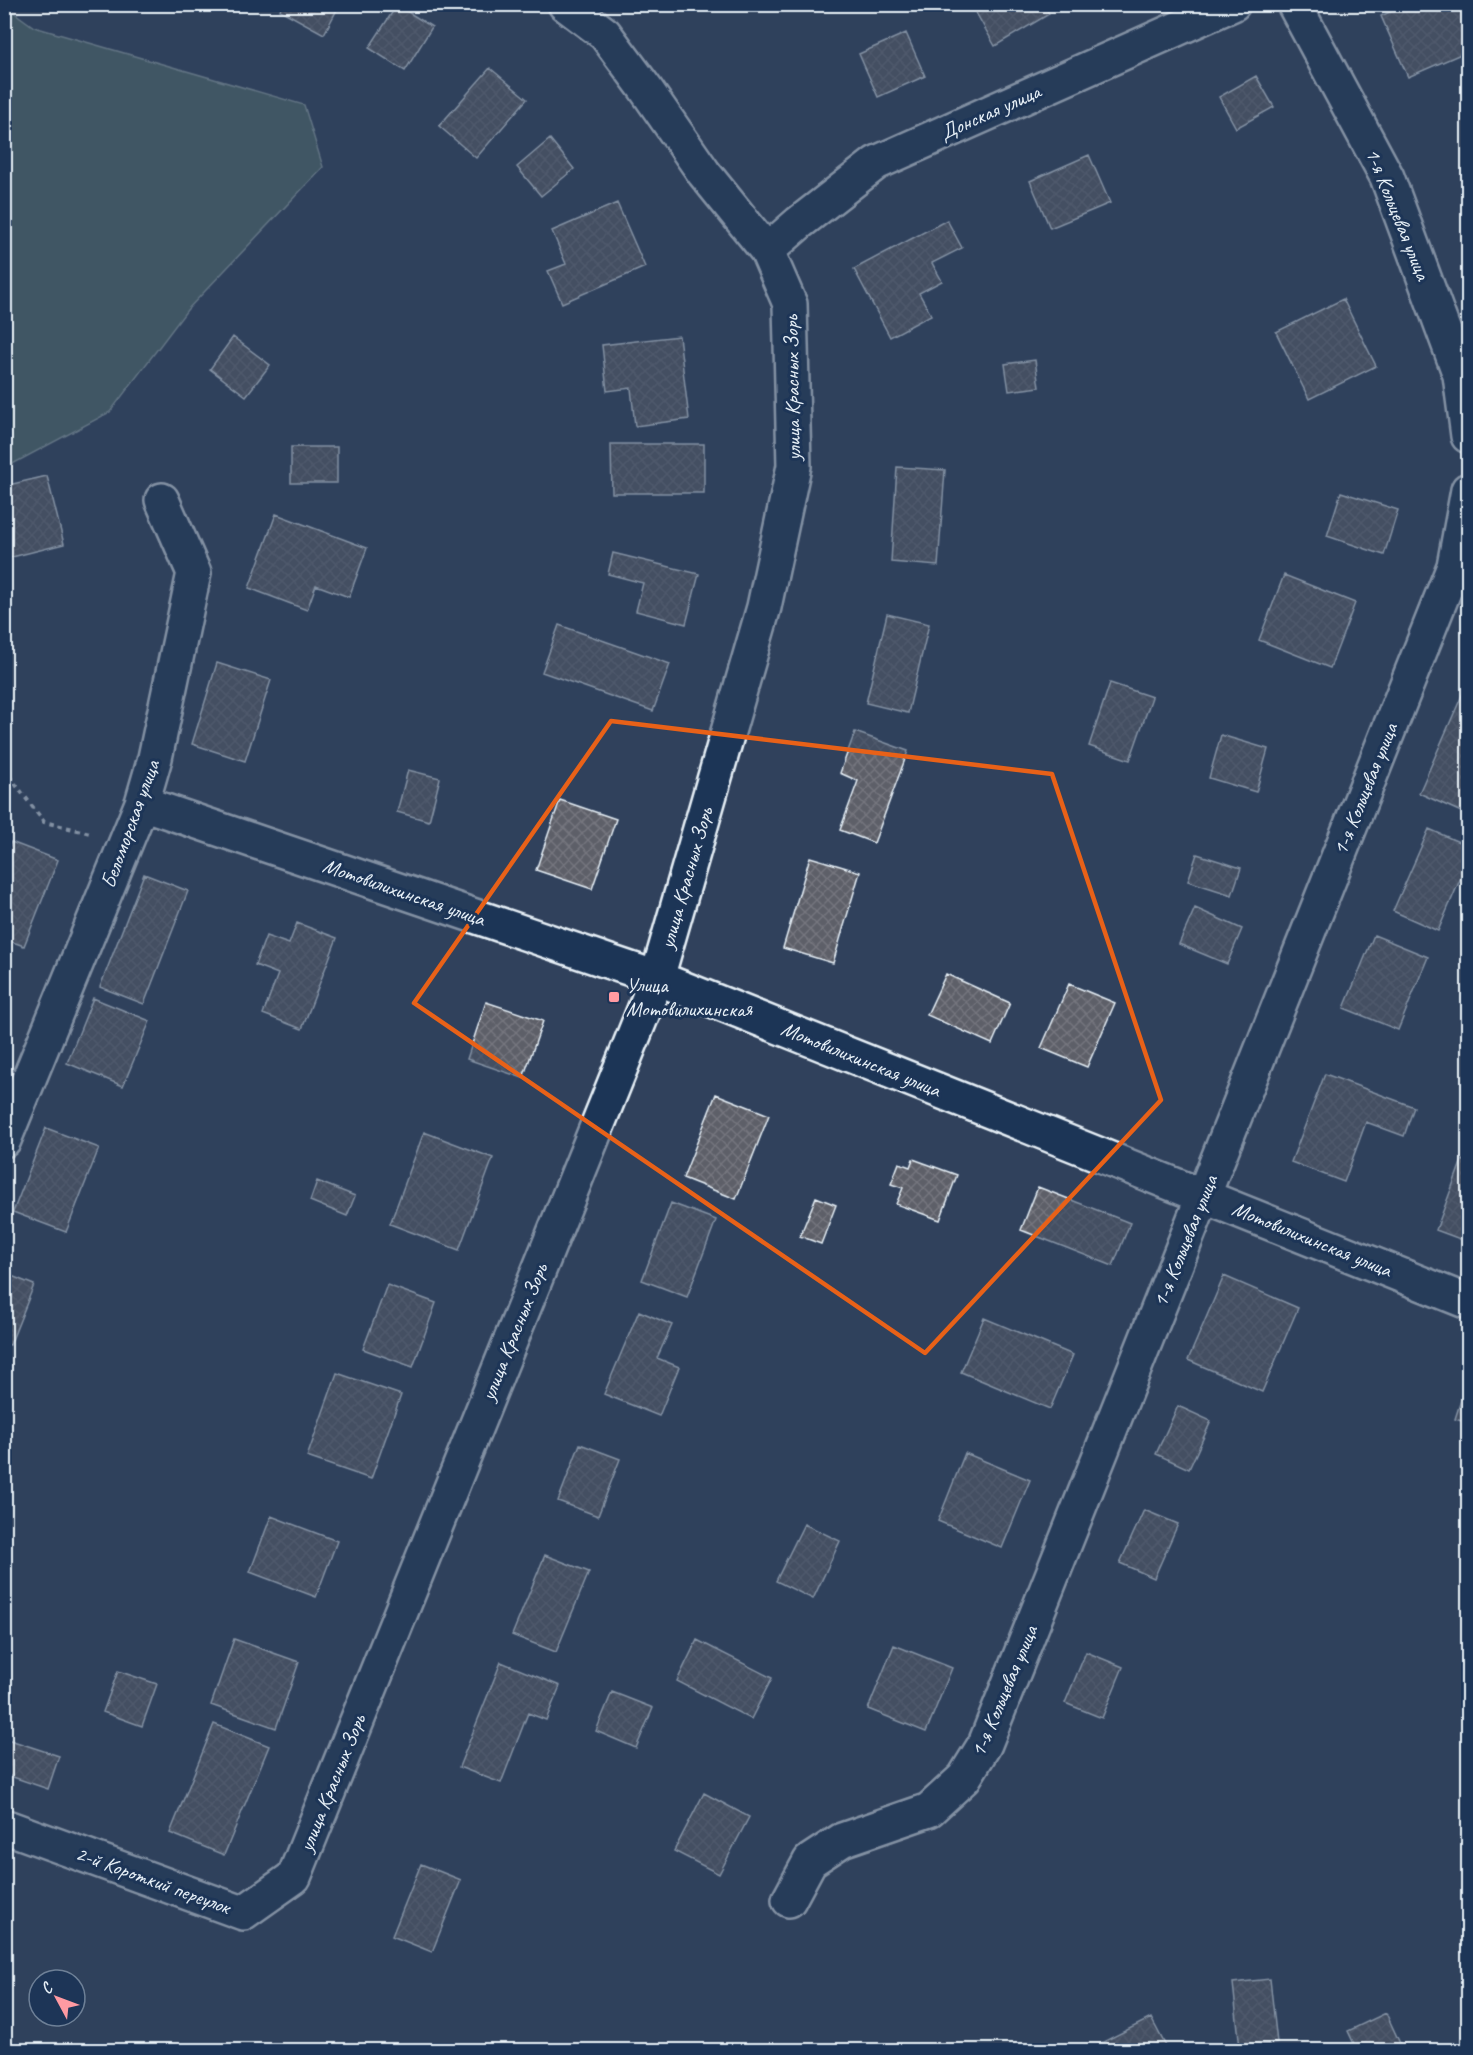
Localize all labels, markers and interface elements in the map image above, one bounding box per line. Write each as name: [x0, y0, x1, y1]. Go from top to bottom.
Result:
street label: Донская улица: [936, 77, 1046, 146]
street label: 1-я Кольцевая улица: [1360, 144, 1437, 285]
street label: улица Красных Зорь: [778, 314, 806, 463]
street label: 1-я Кольцевая улица: [1327, 718, 1404, 859]
street label: Беломорская улица: [95, 755, 166, 892]
street label: улица Красных Зорь: [653, 803, 719, 953]
street label: Мотовилихинская улица: [320, 852, 490, 933]
place label: Улица Мотовилихинская: [626, 972, 754, 1022]
marker: Улица Мотовилихинская: [607, 990, 621, 1004]
street label: Мотовилихинская улица: [777, 1015, 946, 1104]
street label: 1-я Кольцевая улица: [1147, 1170, 1224, 1311]
street label: Мотовилихинская улица: [1228, 1195, 1397, 1284]
street label: улица Красных Зорь: [474, 1258, 554, 1406]
street label: 1-я Кольцевая улица: [965, 1620, 1044, 1760]
street label: улица Красных Зорь: [292, 1709, 372, 1857]
street label: 2-й Короткий переулок: [72, 1840, 236, 1921]
north arrow: [27, 1968, 87, 2028]
text: С: [36, 1978, 58, 1998]

